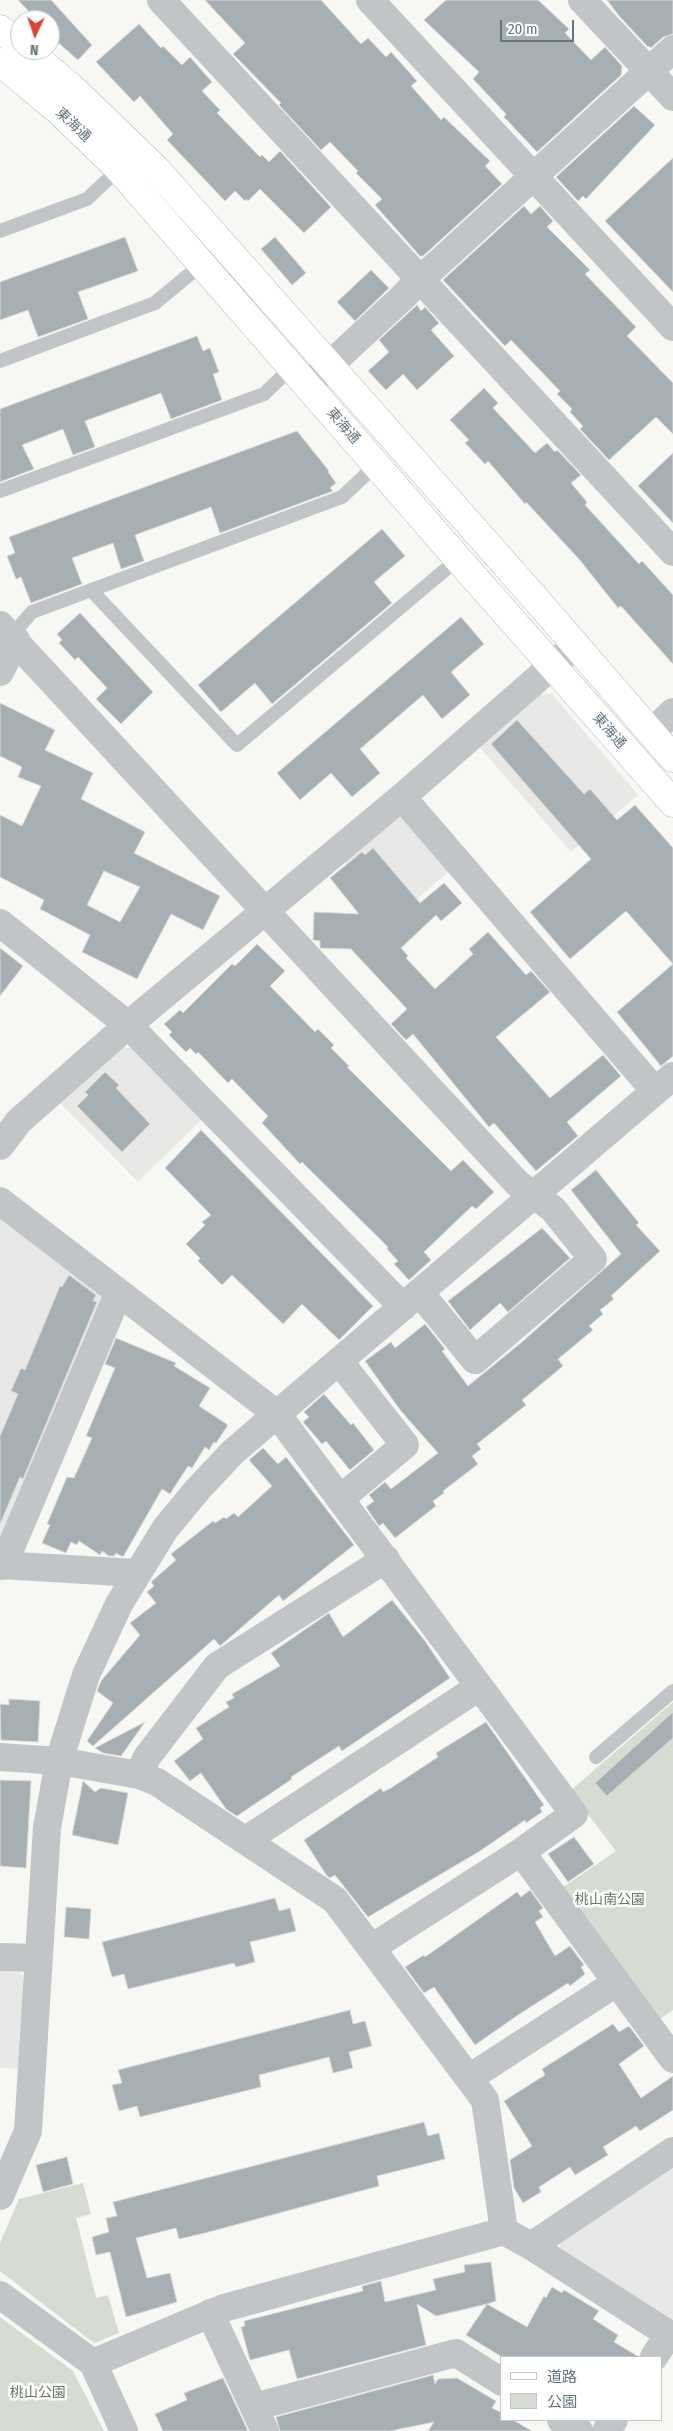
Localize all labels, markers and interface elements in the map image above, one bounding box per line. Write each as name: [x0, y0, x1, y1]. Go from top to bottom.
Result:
north arrow: [10, 10, 60, 60]
scale bar: [503, 10, 577, 42]
text: 20 m: [508, 20, 538, 38]
text: N: [30, 41, 39, 58]
street label: 東海通: [52, 105, 94, 145]
street label: 東海通: [323, 405, 363, 447]
street label: 東海通: [589, 710, 629, 752]
park label: 桃山南公園: [575, 1892, 645, 1908]
legend: [500, 2356, 663, 2421]
text: 道路: [547, 2368, 577, 2386]
park label: 桃山公園: [10, 2385, 66, 2401]
text: 公園: [547, 2393, 577, 2411]

